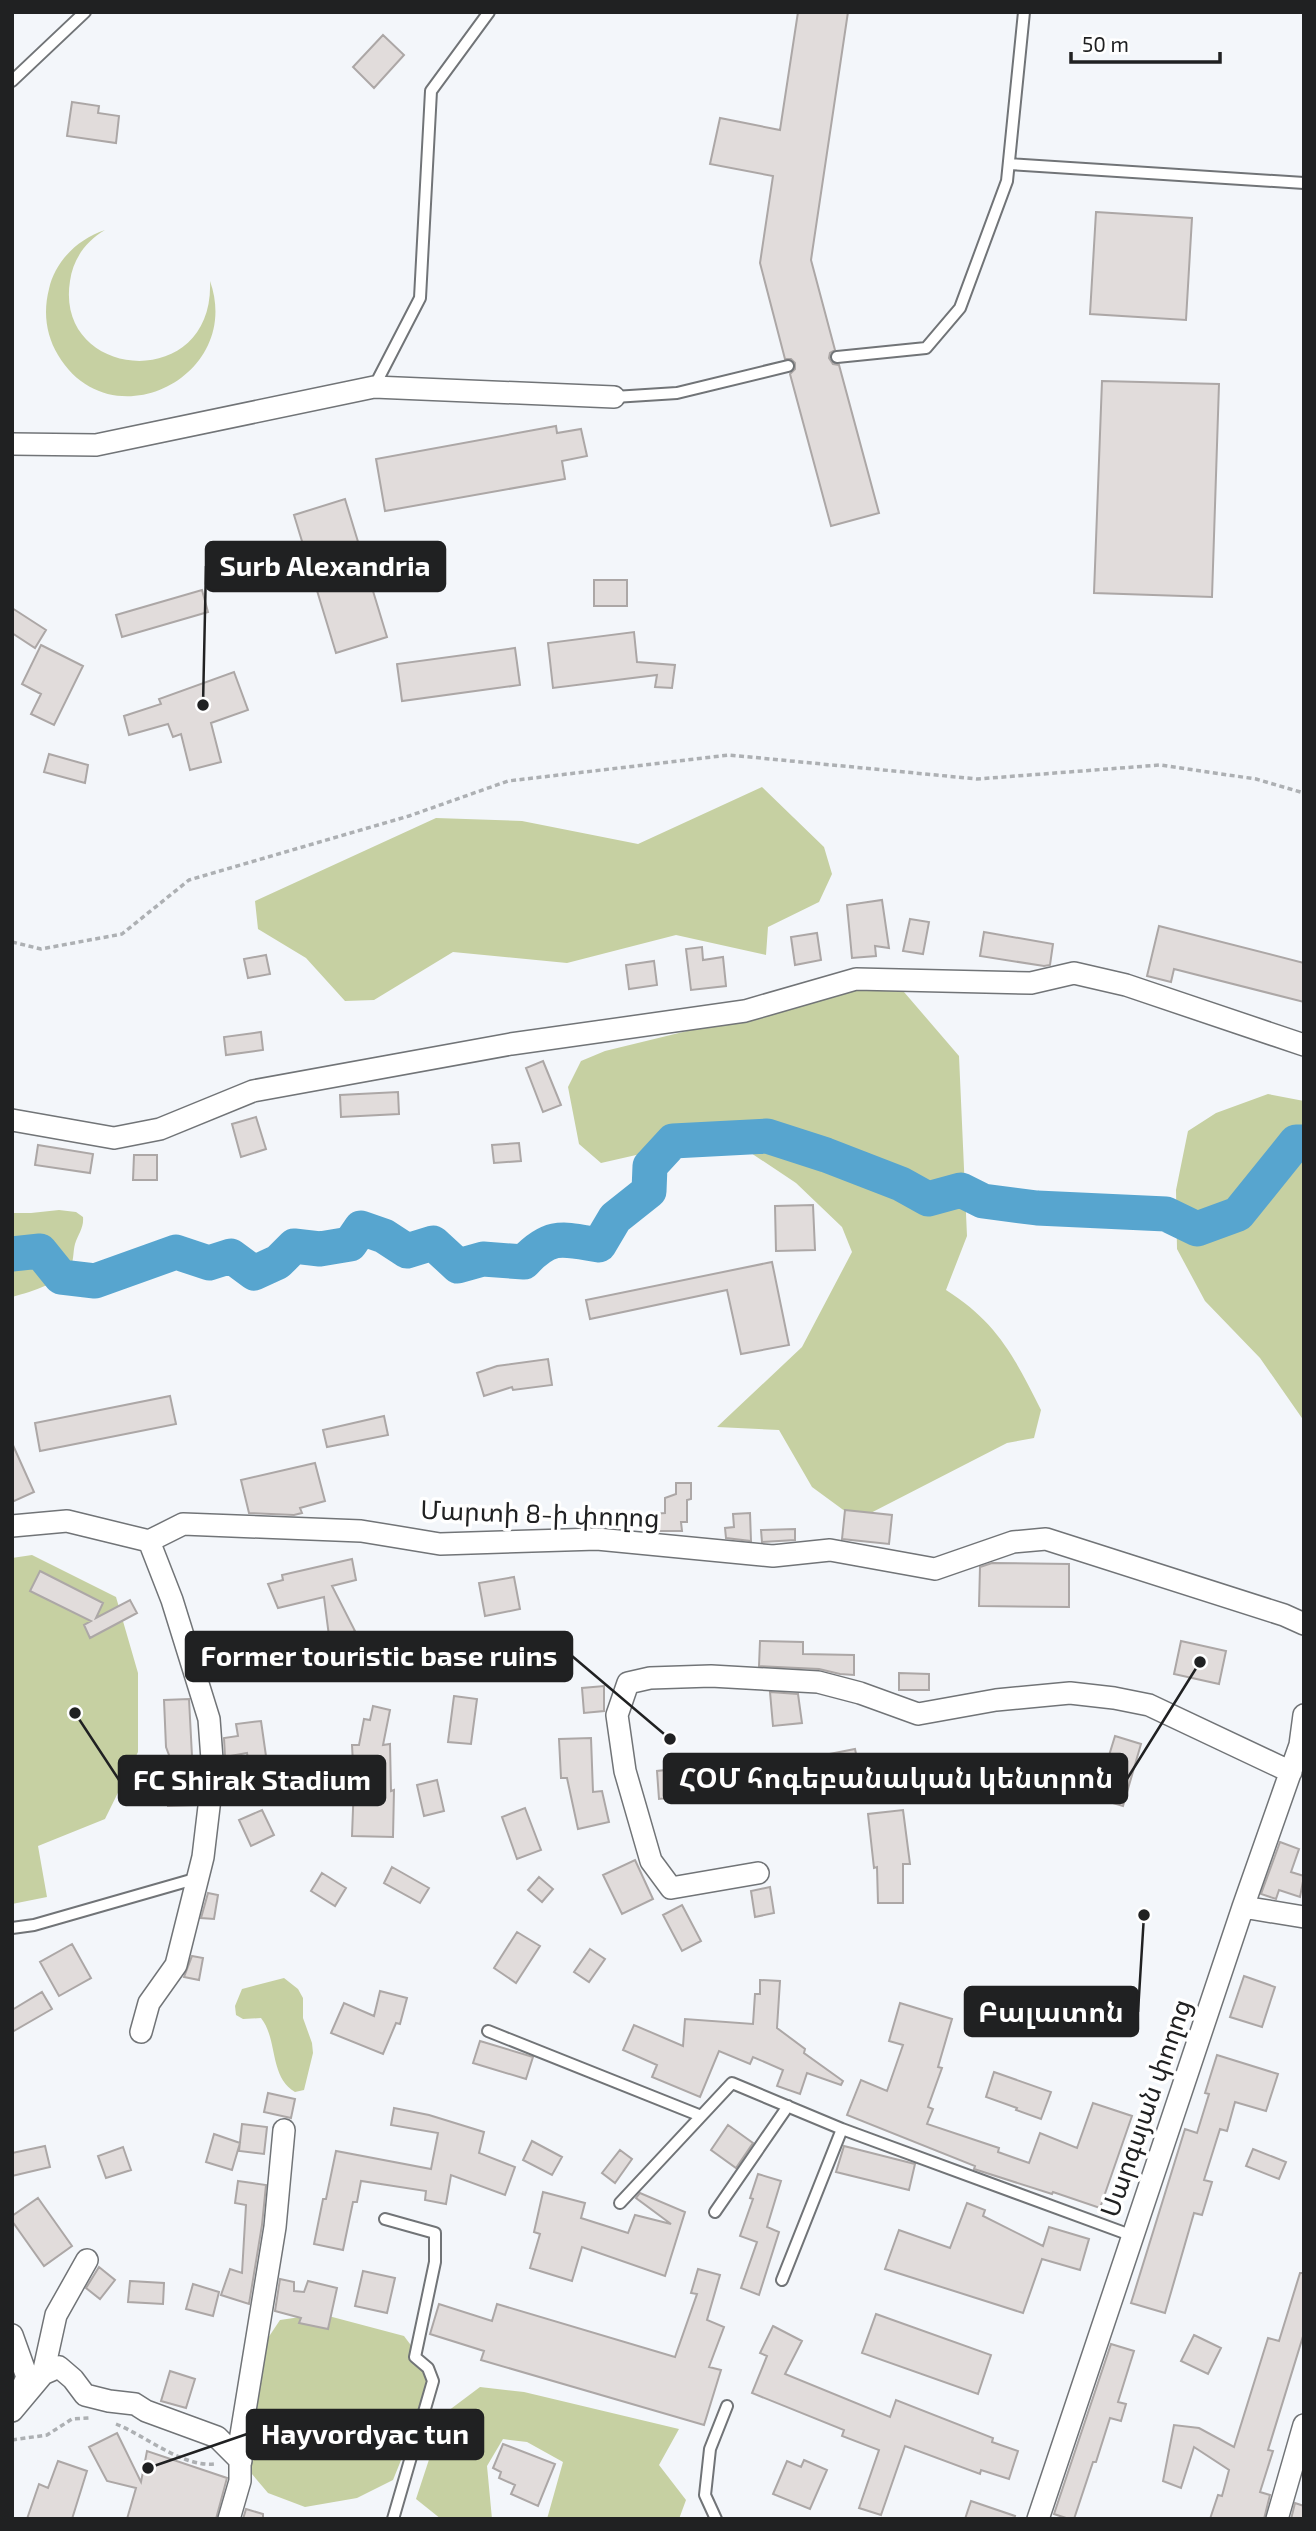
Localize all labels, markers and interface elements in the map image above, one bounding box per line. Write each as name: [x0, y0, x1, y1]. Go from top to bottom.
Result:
scale bar: [1071, 21, 1220, 65]
text: 50 m: [1082, 31, 1129, 56]
callout: Surb Alexandria: [206, 542, 445, 591]
text: Surb Alexandria: [219, 548, 431, 582]
street label: Մարտի 8-ի փողոց: [420, 1493, 660, 1533]
callout: Former touristic base ruins: [186, 1632, 572, 1681]
text: Former touristic base ruins: [200, 1638, 558, 1672]
callout: ՀՕՄ հոգեբանական կենտրոն: [664, 1754, 1127, 1803]
callout: FC Shirak Stadium: [119, 1756, 385, 1805]
text: ՀՕՄ հոգեբանական կենտրոն: [679, 1760, 1113, 1795]
text: FC Shirak Stadium: [133, 1762, 371, 1796]
callout: Բալատոն: [965, 1987, 1138, 2036]
text: Բալատոն: [978, 1994, 1124, 2029]
street label: Սարգսյան փողոց: [1093, 1995, 1197, 2221]
callout: Hayvordyac tun: [247, 2410, 483, 2459]
text: Hayvordyac tun: [261, 2416, 469, 2450]

